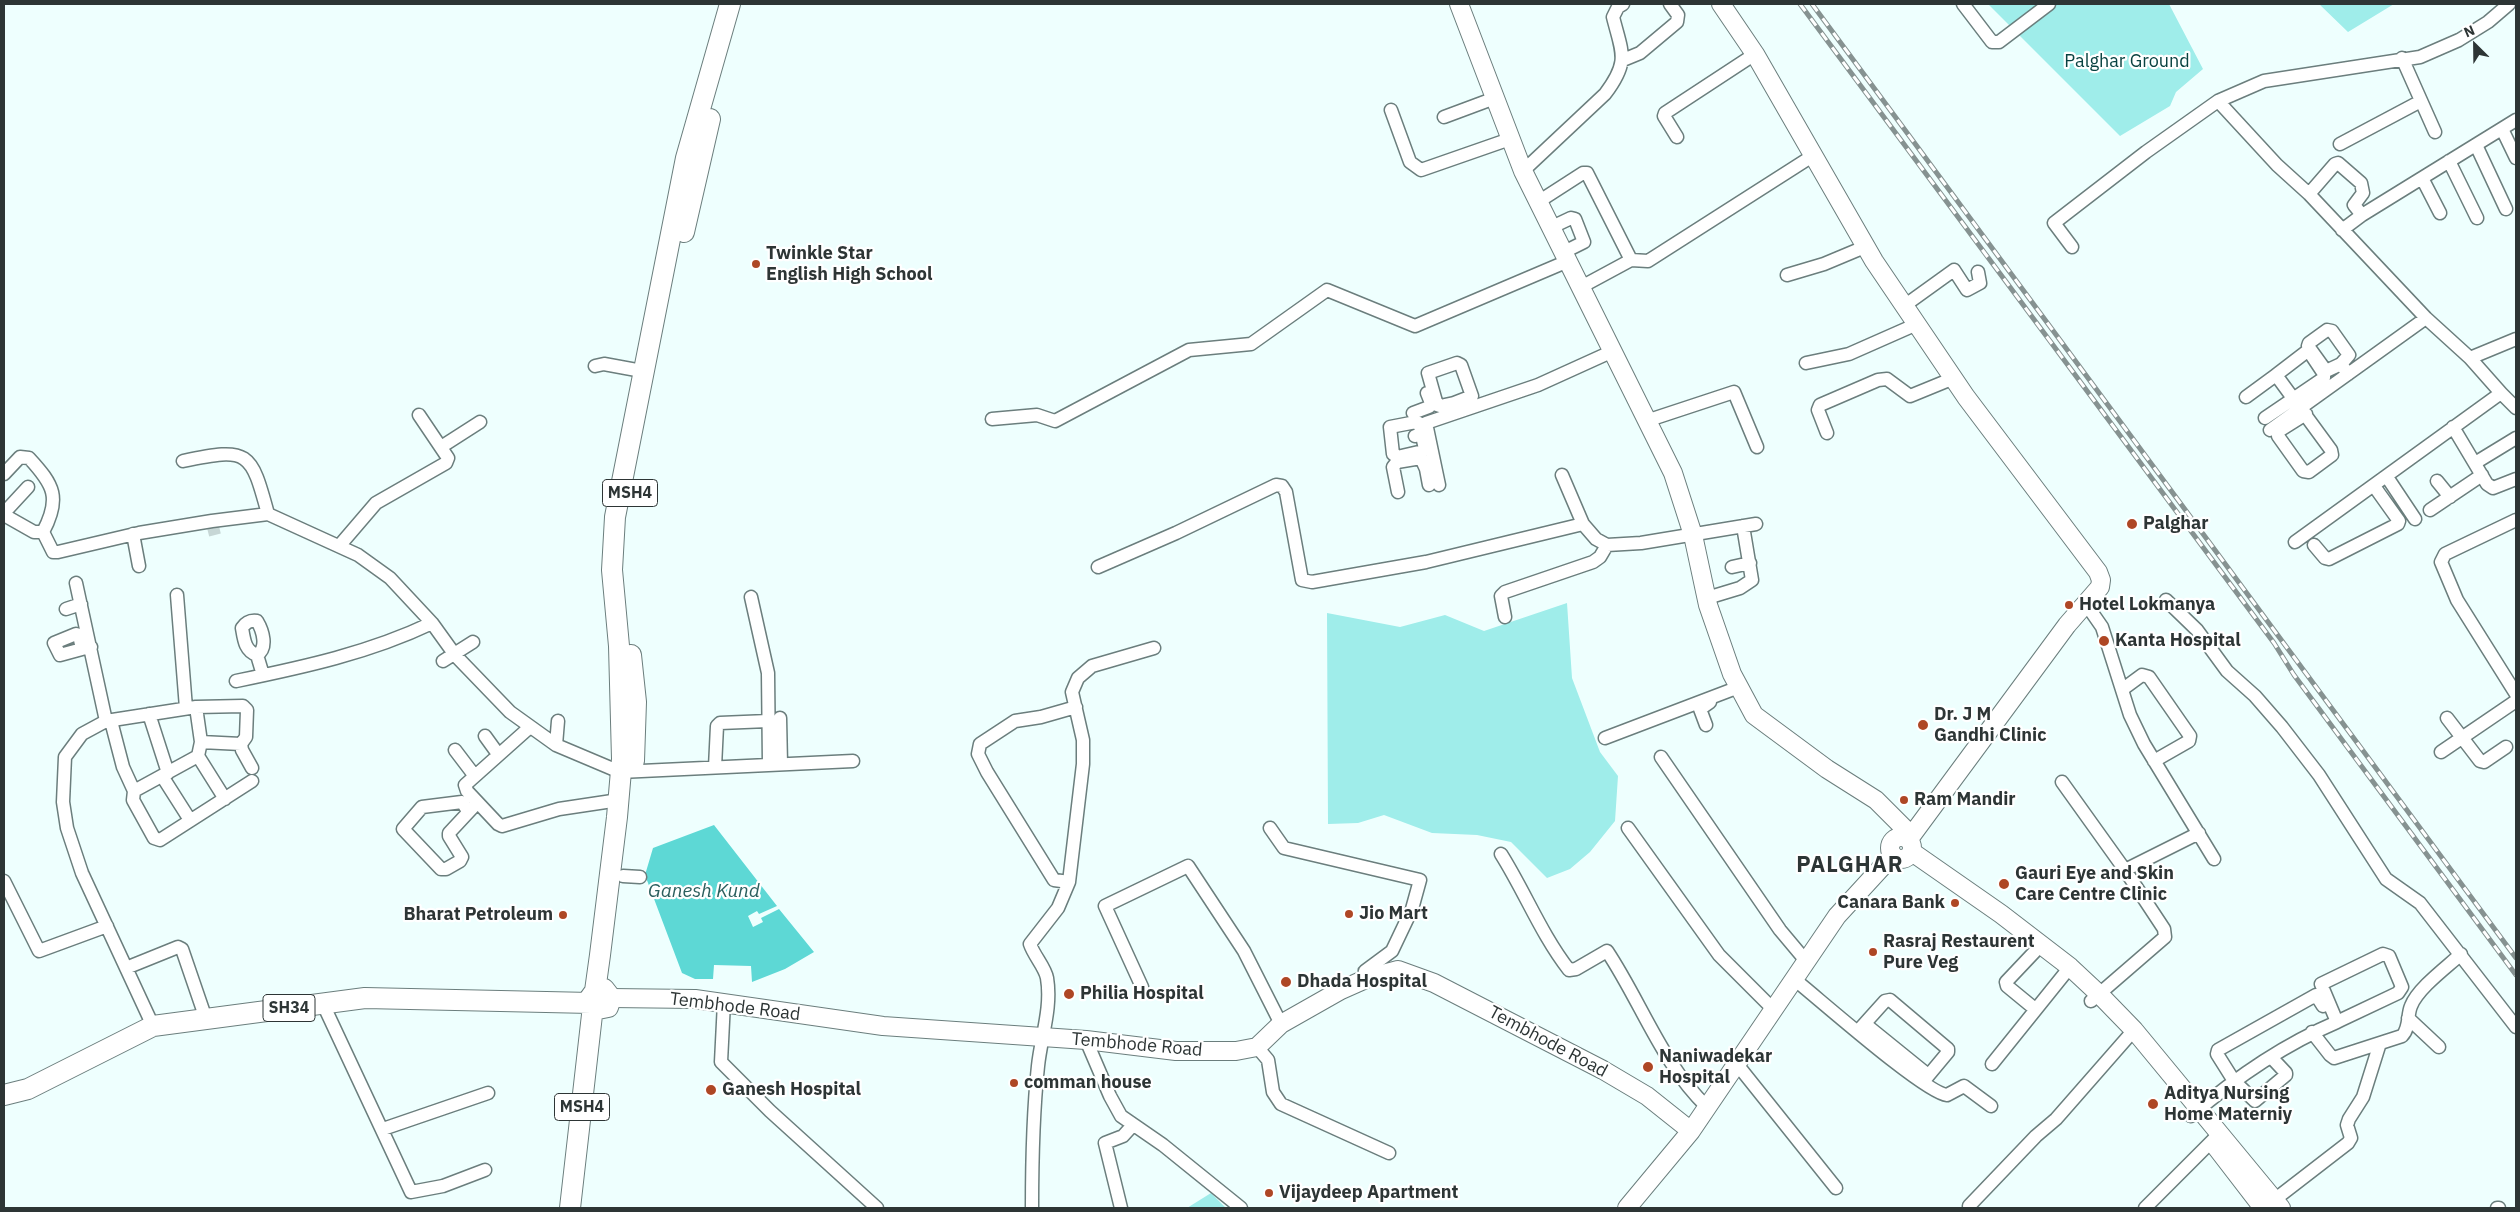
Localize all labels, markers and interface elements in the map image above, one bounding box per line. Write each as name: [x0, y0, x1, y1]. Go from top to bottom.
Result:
north arrow: [2450, 20, 2500, 70]
text: N: [2461, 21, 2477, 41]
park label: Palghar Ground: [2064, 51, 2190, 73]
place label: Twinkle Star English High School: [766, 243, 932, 286]
marker: Twinkle Star English High School: [750, 258, 762, 270]
road number: MSH4: [602, 479, 658, 506]
place label: Palghar: [2143, 513, 2208, 535]
marker: Palghar: [2125, 517, 2139, 531]
place label: Hotel Lokmanya: [2079, 594, 2215, 616]
marker: Hotel Lokmanya: [2063, 599, 2075, 611]
place label: Kanta Hospital: [2115, 630, 2241, 652]
marker: Kanta Hospital: [2097, 634, 2111, 648]
place label: Dr. J M Gandhi Clinic: [1934, 704, 2046, 746]
marker: Dr. J M Gandhi Clinic: [1916, 718, 1930, 732]
place label: Ram Mandir: [1914, 789, 2016, 811]
marker: Ram Mandir: [1898, 794, 1910, 806]
district label: PALGHAR: [1795, 853, 1905, 879]
place label: Gauri Eye and Skin Care Centre Clinic: [2015, 863, 2174, 906]
marker: Gauri Eye and Skin Care Centre Clinic: [1997, 877, 2011, 891]
water label: Ganesh Kund: [648, 881, 760, 903]
place label: Canara Bank: [1837, 892, 1945, 914]
marker: Canara Bank: [1949, 897, 1961, 909]
place label: Jio Mart: [1359, 903, 1428, 925]
place label: Bharat Petroleum: [404, 904, 553, 926]
marker: Jio Mart: [1343, 908, 1355, 920]
marker: Bharat Petroleum: [557, 909, 569, 921]
place label: Rasraj Restaurent Pure Veg: [1883, 931, 2035, 974]
marker: Rasraj Restaurent Pure Veg: [1867, 946, 1879, 958]
place label: Dhada Hospital: [1297, 971, 1427, 993]
marker: Dhada Hospital: [1279, 975, 1293, 989]
place label: Philia Hospital: [1080, 983, 1204, 1005]
marker: Philia Hospital: [1062, 987, 1076, 1001]
street label: Tembhode Road: [668, 988, 802, 1026]
road number: SH34: [263, 994, 315, 1021]
street label: Tembhode Road: [1485, 1002, 1611, 1082]
street label: Tembhode Road: [1071, 1029, 1203, 1061]
place label: Naniwadekar Hospital: [1659, 1046, 1772, 1088]
marker: Naniwadekar Hospital: [1641, 1060, 1655, 1074]
place label: comman house: [1024, 1072, 1152, 1094]
marker: comman house: [1008, 1077, 1020, 1089]
place label: Ganesh Hospital: [722, 1079, 861, 1101]
marker: Ganesh Hospital: [704, 1083, 718, 1097]
place label: Aditya Nursing Home Materniy: [2164, 1083, 2292, 1126]
road number: MSH4: [554, 1094, 610, 1120]
marker: Aditya Nursing Home Materniy: [2146, 1097, 2160, 1111]
place label: Vijaydeep Apartment: [1279, 1182, 1458, 1204]
marker: Vijaydeep Apartment: [1263, 1187, 1275, 1199]

